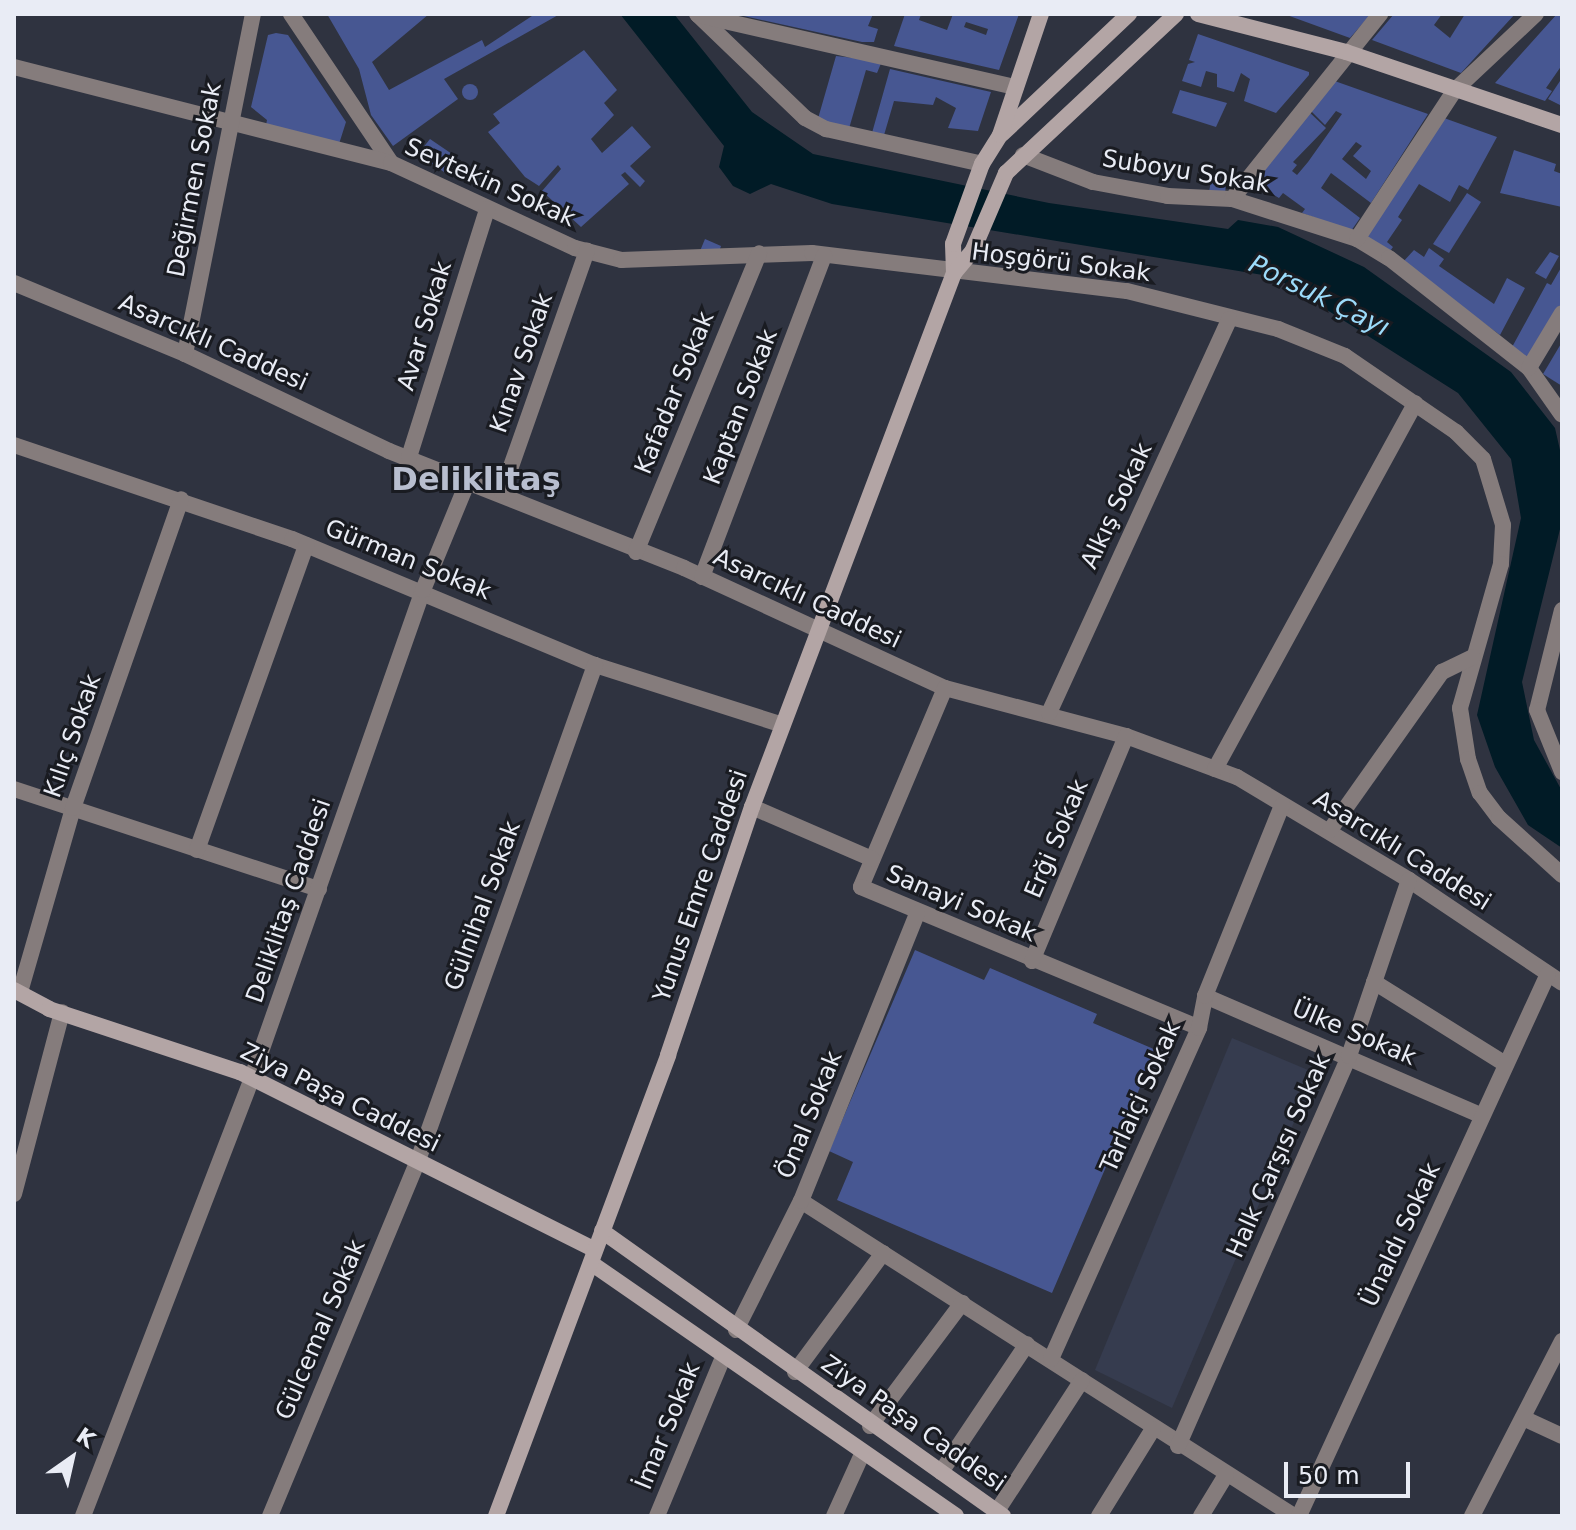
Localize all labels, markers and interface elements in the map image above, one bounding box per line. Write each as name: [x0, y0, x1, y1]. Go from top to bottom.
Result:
street label: Değirmen Sokak: [162, 80, 228, 280]
street label: Sevtekin Sokak: [400, 132, 580, 234]
street label: Suboyu Sokak: [1100, 145, 1272, 199]
street label: Hoşgörü Sokak: [970, 238, 1152, 288]
water label: Porsuk Çayı: [1244, 249, 1394, 343]
street label: Avar Sokak: [392, 258, 458, 394]
street label: Asarcıklı Caddesi: [114, 288, 312, 398]
street label: Kınav Sokak: [485, 289, 559, 437]
street label: Kafadar Sokak: [629, 308, 721, 478]
street label: Kaptan Sokak: [698, 325, 784, 489]
street label: Alkış Sokak: [1075, 438, 1159, 574]
district label: Deliklitaş: [391, 460, 561, 498]
street label: Gürman Sokak: [321, 514, 495, 606]
street label: Asarcıklı Caddesi: [709, 543, 905, 655]
street label: Kılıç Sokak: [38, 671, 108, 801]
street label: Yunus Emre Caddesi: [648, 766, 754, 1006]
street label: Erği Sokak: [1019, 775, 1095, 903]
street label: Asarcıklı Caddesi: [1308, 785, 1496, 917]
street label: Deliklitaş Caddesi: [241, 795, 337, 1007]
street label: Gülnihal Sokak: [439, 817, 527, 995]
street label: Sanayi Sokak: [882, 859, 1040, 949]
street label: Ülke Sokak: [1288, 994, 1420, 1072]
street label: Tarlaiçi Sokak: [1095, 1017, 1187, 1177]
street label: Ziya Paşa Caddesi: [236, 1037, 444, 1159]
street label: Önal Sokak: [771, 1047, 849, 1183]
street label: Halk Çarşısı Sokak: [1221, 1050, 1337, 1262]
street label: Ünaldı Sokak: [1355, 1158, 1447, 1312]
street label: Gülcemal Sokak: [270, 1236, 372, 1424]
street label: Ziya Paşa Caddesi: [815, 1350, 1011, 1498]
street label: İmar Sokak: [629, 1358, 707, 1494]
north arrow: [32, 1418, 112, 1498]
text: K: [72, 1423, 100, 1453]
scale bar: [1288, 1446, 1414, 1496]
text: 50 m: [1298, 1462, 1360, 1490]

